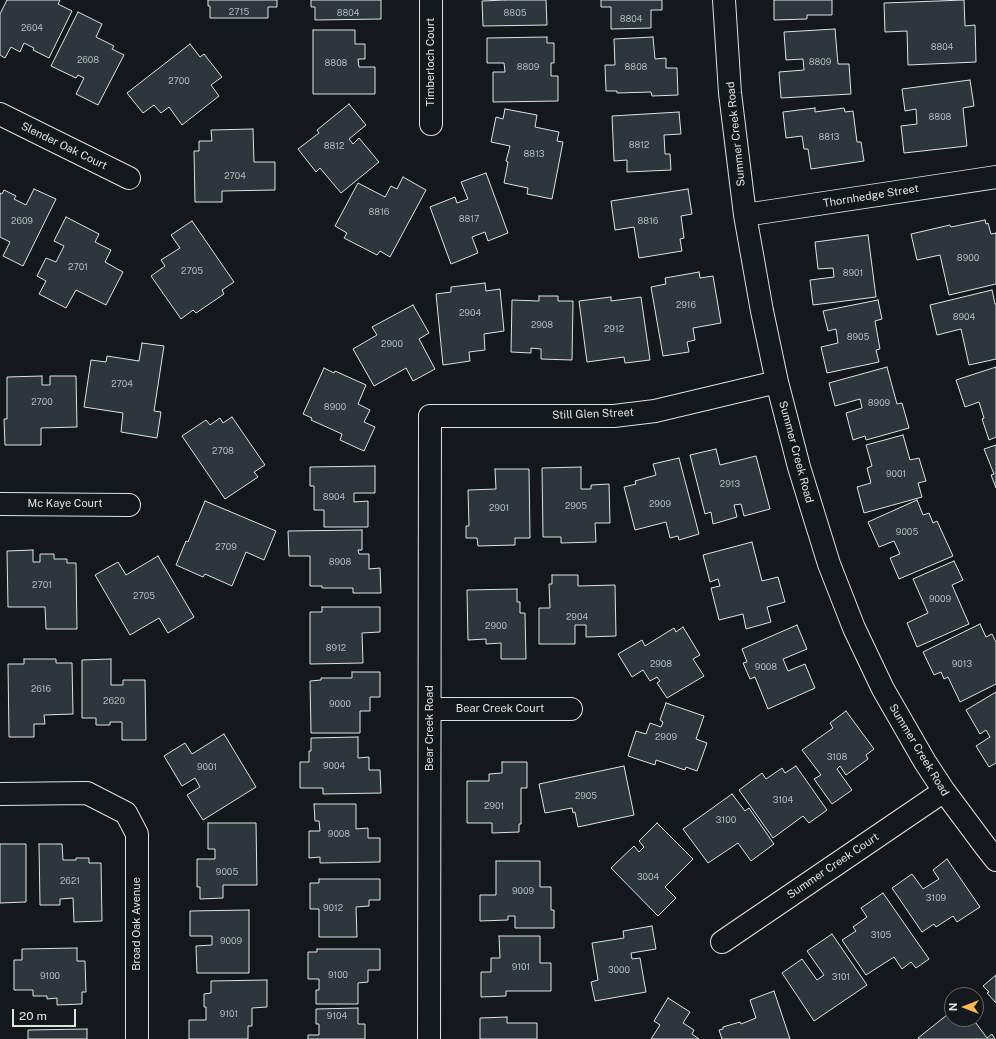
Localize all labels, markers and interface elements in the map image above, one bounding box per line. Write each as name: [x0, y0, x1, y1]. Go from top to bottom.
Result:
house number: 2715: [229, 7, 249, 17]
house number: 8804: [337, 8, 359, 18]
house number: 8805: [504, 8, 526, 18]
house number: 8804: [620, 14, 642, 24]
street label: Timberloch Court: [424, 18, 438, 106]
house number: 2604: [21, 23, 43, 33]
house number: 8804: [931, 42, 953, 52]
house number: 2608: [77, 55, 99, 65]
house number: 8809: [809, 57, 831, 67]
house number: 8808: [325, 58, 347, 68]
house number: 8809: [517, 62, 539, 72]
house number: 8808: [625, 62, 647, 72]
house number: 2700: [168, 76, 190, 86]
street label: Summer Creek Road: [724, 81, 748, 187]
house number: 8808: [929, 112, 951, 122]
street label: Slender Oak Court: [19, 119, 109, 173]
house number: 8813: [819, 132, 839, 142]
house number: 8812: [629, 140, 649, 150]
house number: 8812: [324, 141, 344, 151]
house number: 8813: [524, 149, 544, 159]
house number: 2704: [224, 171, 246, 181]
street label: Thornhedge Street: [822, 182, 920, 210]
house number: 8816: [369, 207, 389, 217]
house number: 8817: [459, 214, 479, 224]
house number: 2609: [11, 216, 33, 226]
house number: 8816: [638, 216, 658, 226]
house number: 8900: [957, 253, 979, 263]
house number: 2701: [68, 262, 88, 272]
house number: 2705: [181, 266, 203, 276]
house number: 8901: [843, 268, 863, 278]
house number: 2916: [676, 300, 696, 310]
house number: 2904: [459, 308, 481, 318]
house number: 8904: [953, 312, 975, 322]
house number: 2908: [531, 320, 553, 330]
house number: 2912: [604, 324, 624, 334]
house number: 8905: [847, 332, 869, 342]
house number: 2900: [381, 339, 403, 349]
house number: 2704: [111, 379, 133, 389]
house number: 2700: [31, 397, 53, 407]
house number: 8909: [868, 398, 890, 408]
street label: Summer Creek Road: [776, 399, 816, 505]
house number: 8900: [324, 402, 346, 412]
street label: Still Glen Street: [552, 406, 634, 422]
house number: 2708: [212, 446, 234, 456]
house number: 9001: [886, 469, 906, 479]
house number: 2913: [720, 479, 740, 489]
house number: 8904: [323, 492, 345, 502]
street label: Mc Kaye Court: [28, 497, 102, 511]
house number: 2909: [649, 499, 671, 509]
house number: 2905: [565, 501, 587, 511]
house number: 2901: [489, 503, 509, 513]
house number: 9005: [896, 527, 918, 537]
house number: 2709: [215, 542, 237, 552]
house number: 8908: [329, 557, 351, 567]
house number: 2701: [32, 580, 52, 590]
house number: 2705: [133, 591, 155, 601]
house number: 9009: [929, 594, 951, 604]
house number: 2904: [566, 612, 588, 622]
house number: 2900: [485, 621, 507, 631]
house number: 8912: [326, 643, 346, 653]
house number: 2908: [650, 659, 672, 669]
house number: 9013: [952, 659, 972, 669]
house number: 9008: [755, 662, 777, 672]
house number: 2616: [31, 684, 51, 694]
street label: Bear Creek Road: [423, 685, 437, 771]
house number: 2620: [103, 696, 125, 706]
house number: 9000: [329, 699, 351, 709]
street label: Bear Creek Court: [456, 702, 544, 716]
street label: Summer Creek Road: [886, 702, 952, 798]
house number: 2909: [655, 732, 677, 742]
house number: 3108: [827, 752, 847, 762]
house number: 9004: [323, 761, 345, 771]
house number: 9001: [197, 762, 217, 772]
house number: 2905: [575, 791, 597, 801]
house number: 3104: [773, 795, 793, 805]
house number: 2901: [484, 801, 504, 811]
house number: 3100: [716, 815, 736, 825]
house number: 9008: [328, 829, 350, 839]
street label: Summer Creek Court: [785, 830, 881, 902]
house number: 9005: [216, 867, 238, 877]
house number: 3004: [637, 872, 659, 882]
house number: 2621: [60, 876, 80, 886]
street label: Broad Oak Avenue: [130, 877, 144, 971]
house number: 9009: [512, 886, 534, 896]
house number: 3109: [926, 893, 946, 903]
house number: 9012: [323, 903, 343, 913]
house number: 3105: [871, 930, 891, 940]
house number: 9009: [220, 936, 242, 946]
house number: 9101: [512, 962, 530, 972]
house number: 3000: [608, 965, 630, 975]
house number: 9100: [328, 970, 348, 980]
house number: 9100: [40, 971, 60, 981]
house number: 3101: [832, 972, 850, 982]
north arrow: [944, 987, 984, 1027]
scale bar: [14, 1001, 78, 1027]
text: N: [947, 1003, 959, 1011]
text: 20 m: [19, 1009, 47, 1023]
house number: 9101: [220, 1009, 238, 1019]
house number: 9104: [327, 1011, 347, 1021]

